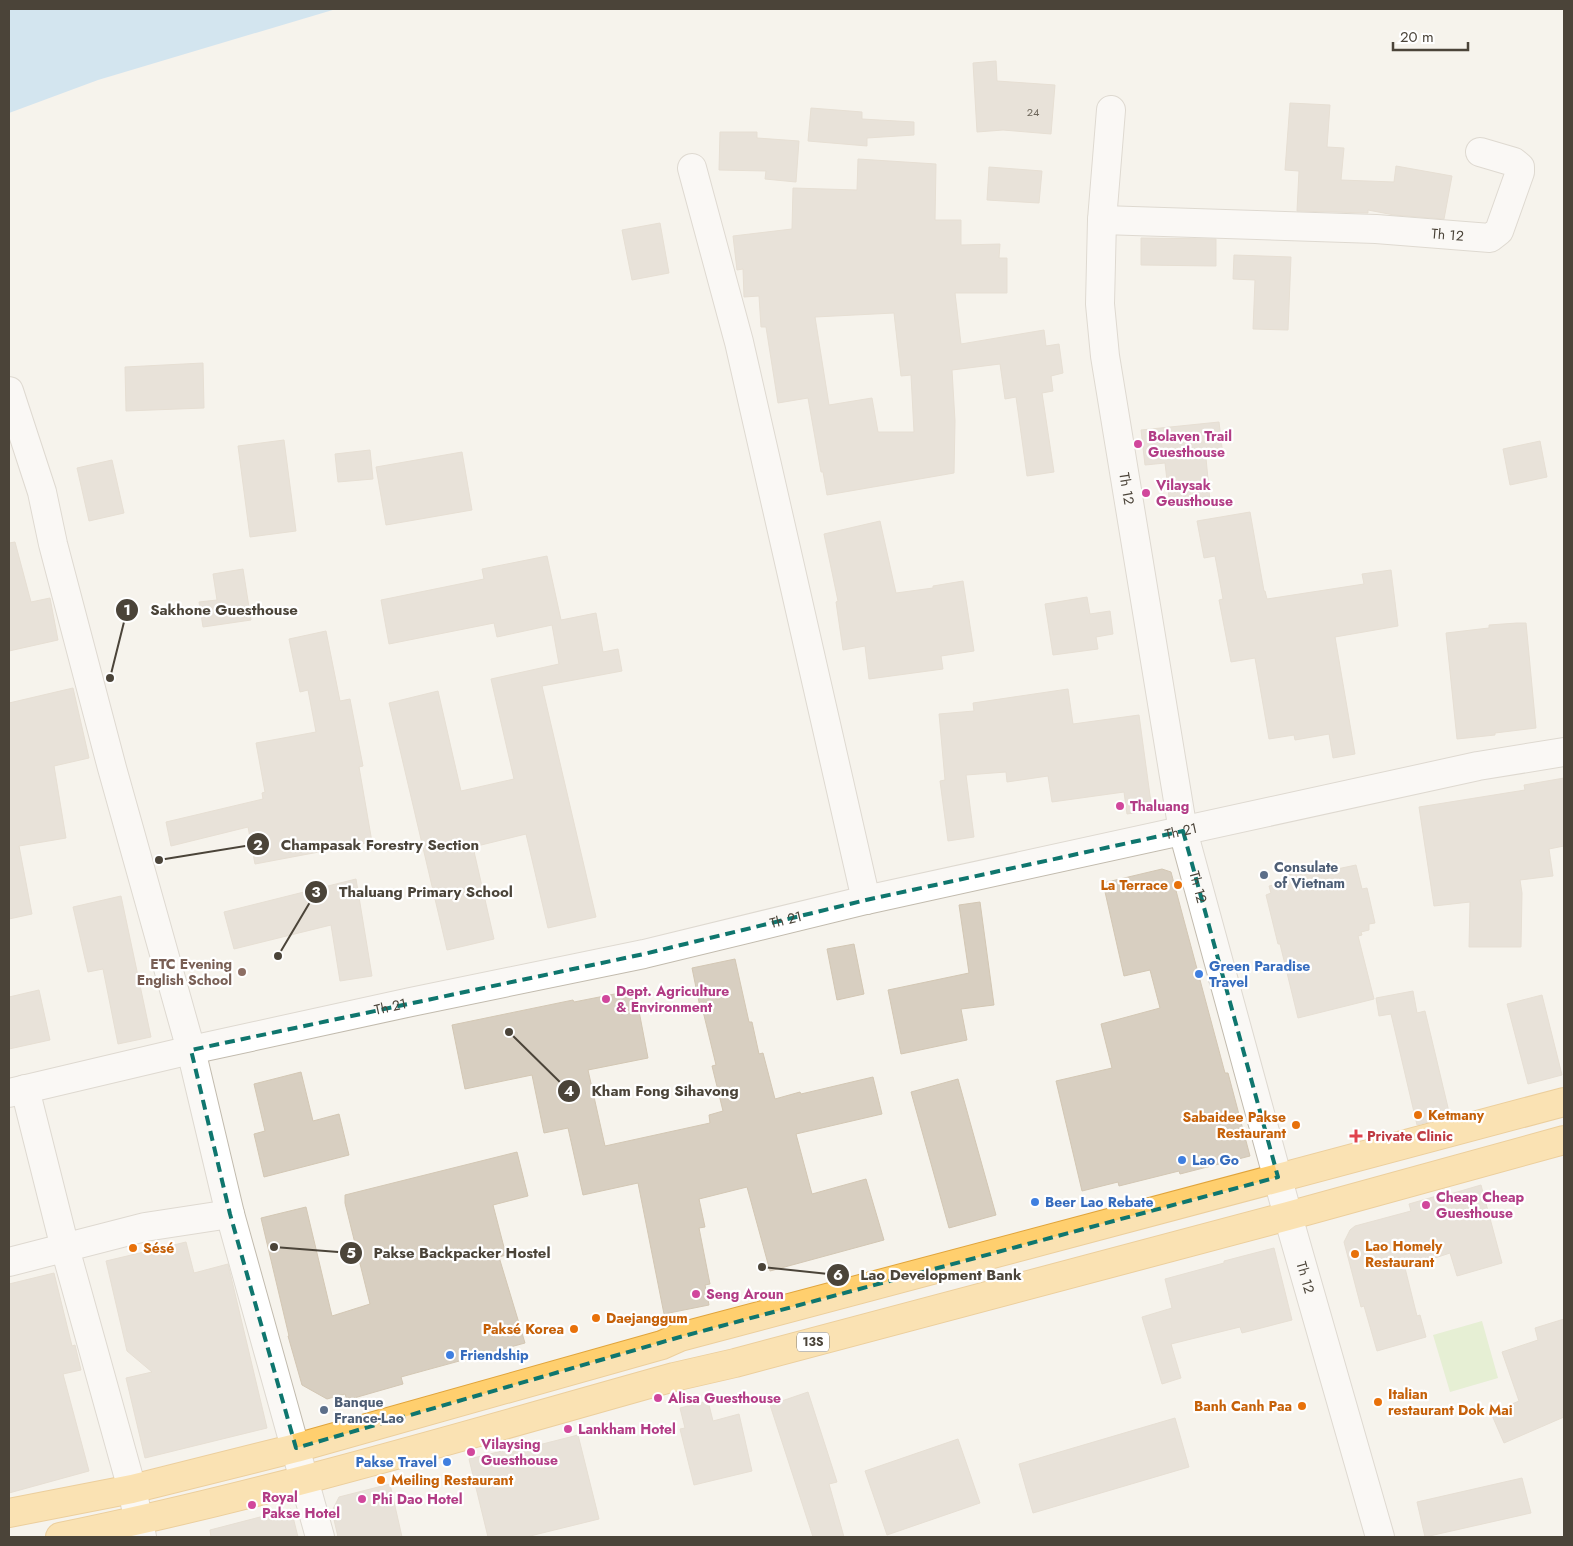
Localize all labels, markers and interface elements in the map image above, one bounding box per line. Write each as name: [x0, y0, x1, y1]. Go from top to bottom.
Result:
scale bar: [1393, 20, 1468, 52]
text: 20 m: [1400, 26, 1434, 48]
house number: 24: [1027, 104, 1040, 120]
street label: Th 12: [1431, 223, 1465, 246]
place label: Bolaven Trail Guesthouse: [1148, 426, 1232, 462]
marker: Bolaven Trail Guesthouse: [1132, 438, 1144, 450]
street label: Th 12: [1114, 471, 1139, 506]
place label: Vilaysak Geusthouse: [1155, 475, 1233, 511]
marker: Vilaysak Geusthouse: [1140, 487, 1152, 499]
callout: Sakhone Guesthouse: [115, 595, 307, 625]
text: 1: [123, 599, 131, 621]
text: Sakhone Guesthouse: [150, 599, 298, 621]
place label: Thaluang: [1130, 796, 1189, 816]
marker: Thaluang: [1114, 800, 1126, 812]
street label: Th 21: [1163, 818, 1199, 844]
callout: Champasak Forestry Section: [245, 829, 489, 859]
text: 2: [253, 834, 263, 856]
text: Champasak Forestry Section: [281, 834, 479, 856]
place label: Consulate of Vietnam: [1274, 857, 1345, 893]
street label: Th 12: [1184, 869, 1212, 905]
marker: Consulate of Vietnam: [1258, 869, 1270, 881]
place label: La Terrace: [1100, 875, 1168, 895]
callout: Thaluang Primary School: [304, 877, 523, 907]
marker: La Terrace: [1172, 879, 1184, 891]
text: 3: [311, 881, 321, 903]
text: Thaluang Primary School: [339, 881, 513, 903]
street label: Th 21: [768, 906, 804, 933]
place label: ETC Evening English School: [137, 954, 232, 990]
place label: Green Paradise Travel: [1209, 956, 1310, 992]
marker: ETC Evening English School: [236, 966, 248, 978]
marker: Green Paradise Travel: [1193, 968, 1205, 980]
place label: Dept. Agriculture & Environment: [616, 981, 729, 1017]
street label: Th 21: [372, 993, 408, 1020]
marker: Dept. Agriculture & Environment: [600, 993, 612, 1005]
callout: Kham Fong Sihavong: [557, 1076, 749, 1106]
text: 4: [564, 1080, 574, 1102]
text: Kham Fong Sihavong: [591, 1080, 739, 1102]
place label: Ketmany: [1428, 1105, 1485, 1125]
place label: Sabaidee Pakse Restaurant: [1182, 1107, 1287, 1143]
marker: Ketmany: [1412, 1109, 1424, 1121]
marker: Sabaidee Pakse Restaurant: [1290, 1119, 1302, 1131]
place label: Private Clinic: [1367, 1126, 1453, 1146]
marker: Private Clinic: [1349, 1129, 1363, 1143]
place label: Lao Go: [1192, 1150, 1239, 1170]
marker: Lao Go: [1176, 1154, 1188, 1166]
place label: Cheap Cheap Guesthouse: [1436, 1187, 1525, 1223]
place label: Beer Lao Rebate: [1045, 1192, 1153, 1212]
marker: Beer Lao Rebate: [1029, 1196, 1041, 1208]
marker: Cheap Cheap Guesthouse: [1420, 1199, 1432, 1211]
place label: Lao Homely Restaurant: [1365, 1236, 1443, 1272]
place label: Sésé: [143, 1238, 174, 1258]
callout: Pakse Backpacker Hostel: [339, 1238, 561, 1268]
marker: Sésé: [127, 1242, 139, 1254]
text: 5: [346, 1242, 356, 1264]
text: Pakse Backpacker Hostel: [373, 1242, 551, 1264]
marker: Lao Homely Restaurant: [1349, 1248, 1361, 1260]
street label: Th 12: [1292, 1259, 1320, 1296]
callout: Lao Development Bank: [825, 1260, 1031, 1290]
text: 6: [833, 1264, 843, 1286]
text: Lao Development Bank: [860, 1264, 1022, 1286]
place label: Seng Aroun: [706, 1284, 784, 1304]
marker: Seng Aroun: [690, 1288, 702, 1300]
place label: Daejanggum: [606, 1308, 688, 1328]
marker: Daejanggum: [590, 1312, 602, 1324]
place label: Paksé Korea: [483, 1319, 564, 1339]
marker: Paksé Korea: [568, 1323, 580, 1335]
road number: 13S: [797, 1332, 829, 1351]
place label: Friendship: [460, 1345, 529, 1365]
marker: Friendship: [444, 1349, 456, 1361]
place label: Italian restaurant Dok Mai: [1388, 1384, 1513, 1420]
place label: Alisa Guesthouse: [667, 1388, 781, 1408]
place label: Banque France-Lao: [334, 1392, 404, 1428]
marker: Alisa Guesthouse: [652, 1392, 664, 1404]
place label: Banh Canh Paa: [1194, 1396, 1292, 1416]
marker: Italian restaurant Dok Mai: [1372, 1396, 1384, 1408]
marker: Banh Canh Paa: [1296, 1400, 1308, 1412]
marker: Banque France-Lao: [318, 1404, 330, 1416]
place label: Lankham Hotel: [578, 1419, 676, 1439]
marker: Lankham Hotel: [562, 1423, 574, 1435]
place label: Vilaysing Guesthouse: [480, 1434, 558, 1470]
marker: Vilaysing Guesthouse: [465, 1446, 477, 1458]
place label: Pakse Travel: [356, 1452, 437, 1472]
marker: Pakse Travel: [441, 1456, 453, 1468]
place label: Meiling Restaurant: [391, 1470, 514, 1490]
marker: Meiling Restaurant: [375, 1474, 387, 1486]
place label: Royal Pakse Hotel: [262, 1487, 340, 1523]
place label: Phi Dao Hotel: [372, 1489, 463, 1509]
marker: Phi Dao Hotel: [356, 1493, 368, 1505]
marker: Royal Pakse Hotel: [246, 1499, 258, 1511]

